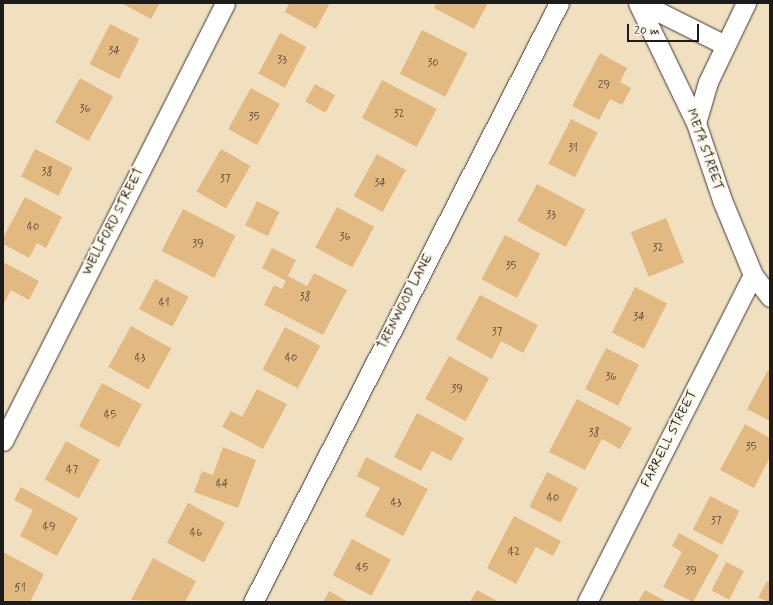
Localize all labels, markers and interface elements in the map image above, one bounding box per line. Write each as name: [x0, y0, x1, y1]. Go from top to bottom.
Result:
scale bar: [629, 16, 701, 42]
text: 20 m: [634, 23, 660, 39]
house number: 34: [108, 44, 120, 58]
house number: 33: [277, 53, 287, 67]
house number: 30: [427, 56, 439, 70]
house number: 29: [598, 78, 610, 92]
house number: 36: [79, 102, 91, 116]
street label: META STREET: [682, 106, 726, 194]
house number: 32: [394, 107, 404, 121]
house number: 35: [249, 110, 259, 124]
house number: 31: [568, 141, 578, 155]
house number: 38: [42, 165, 52, 179]
street label: WELLFORD STREET: [80, 166, 148, 278]
house number: 37: [220, 172, 230, 186]
house number: 34: [374, 176, 386, 190]
house number: 33: [546, 208, 556, 222]
house number: 40: [27, 220, 39, 234]
house number: 36: [339, 230, 351, 244]
house number: 39: [192, 237, 204, 251]
house number: 32: [653, 241, 663, 255]
street label: TRENWOOD LANE: [375, 252, 437, 352]
house number: 35: [506, 259, 516, 273]
house number: 38: [300, 290, 310, 304]
house number: 41: [158, 296, 170, 310]
house number: 34: [633, 310, 645, 324]
house number: 37: [492, 325, 502, 339]
house number: 43: [134, 351, 146, 365]
house number: 40: [285, 351, 297, 365]
house number: 36: [605, 370, 617, 384]
house number: 39: [451, 382, 463, 396]
street label: FARRELL STREET: [638, 387, 702, 491]
house number: 45: [104, 408, 116, 422]
house number: 38: [589, 426, 599, 440]
house number: 35: [746, 440, 756, 454]
house number: 47: [66, 463, 78, 477]
house number: 44: [215, 477, 229, 491]
house number: 40: [547, 491, 559, 505]
house number: 43: [390, 496, 402, 510]
house number: 37: [711, 514, 721, 528]
house number: 49: [43, 520, 55, 534]
house number: 46: [190, 526, 202, 540]
house number: 42: [508, 545, 520, 559]
house number: 45: [356, 561, 368, 575]
house number: 39: [685, 564, 697, 578]
house number: 51: [14, 581, 26, 595]

